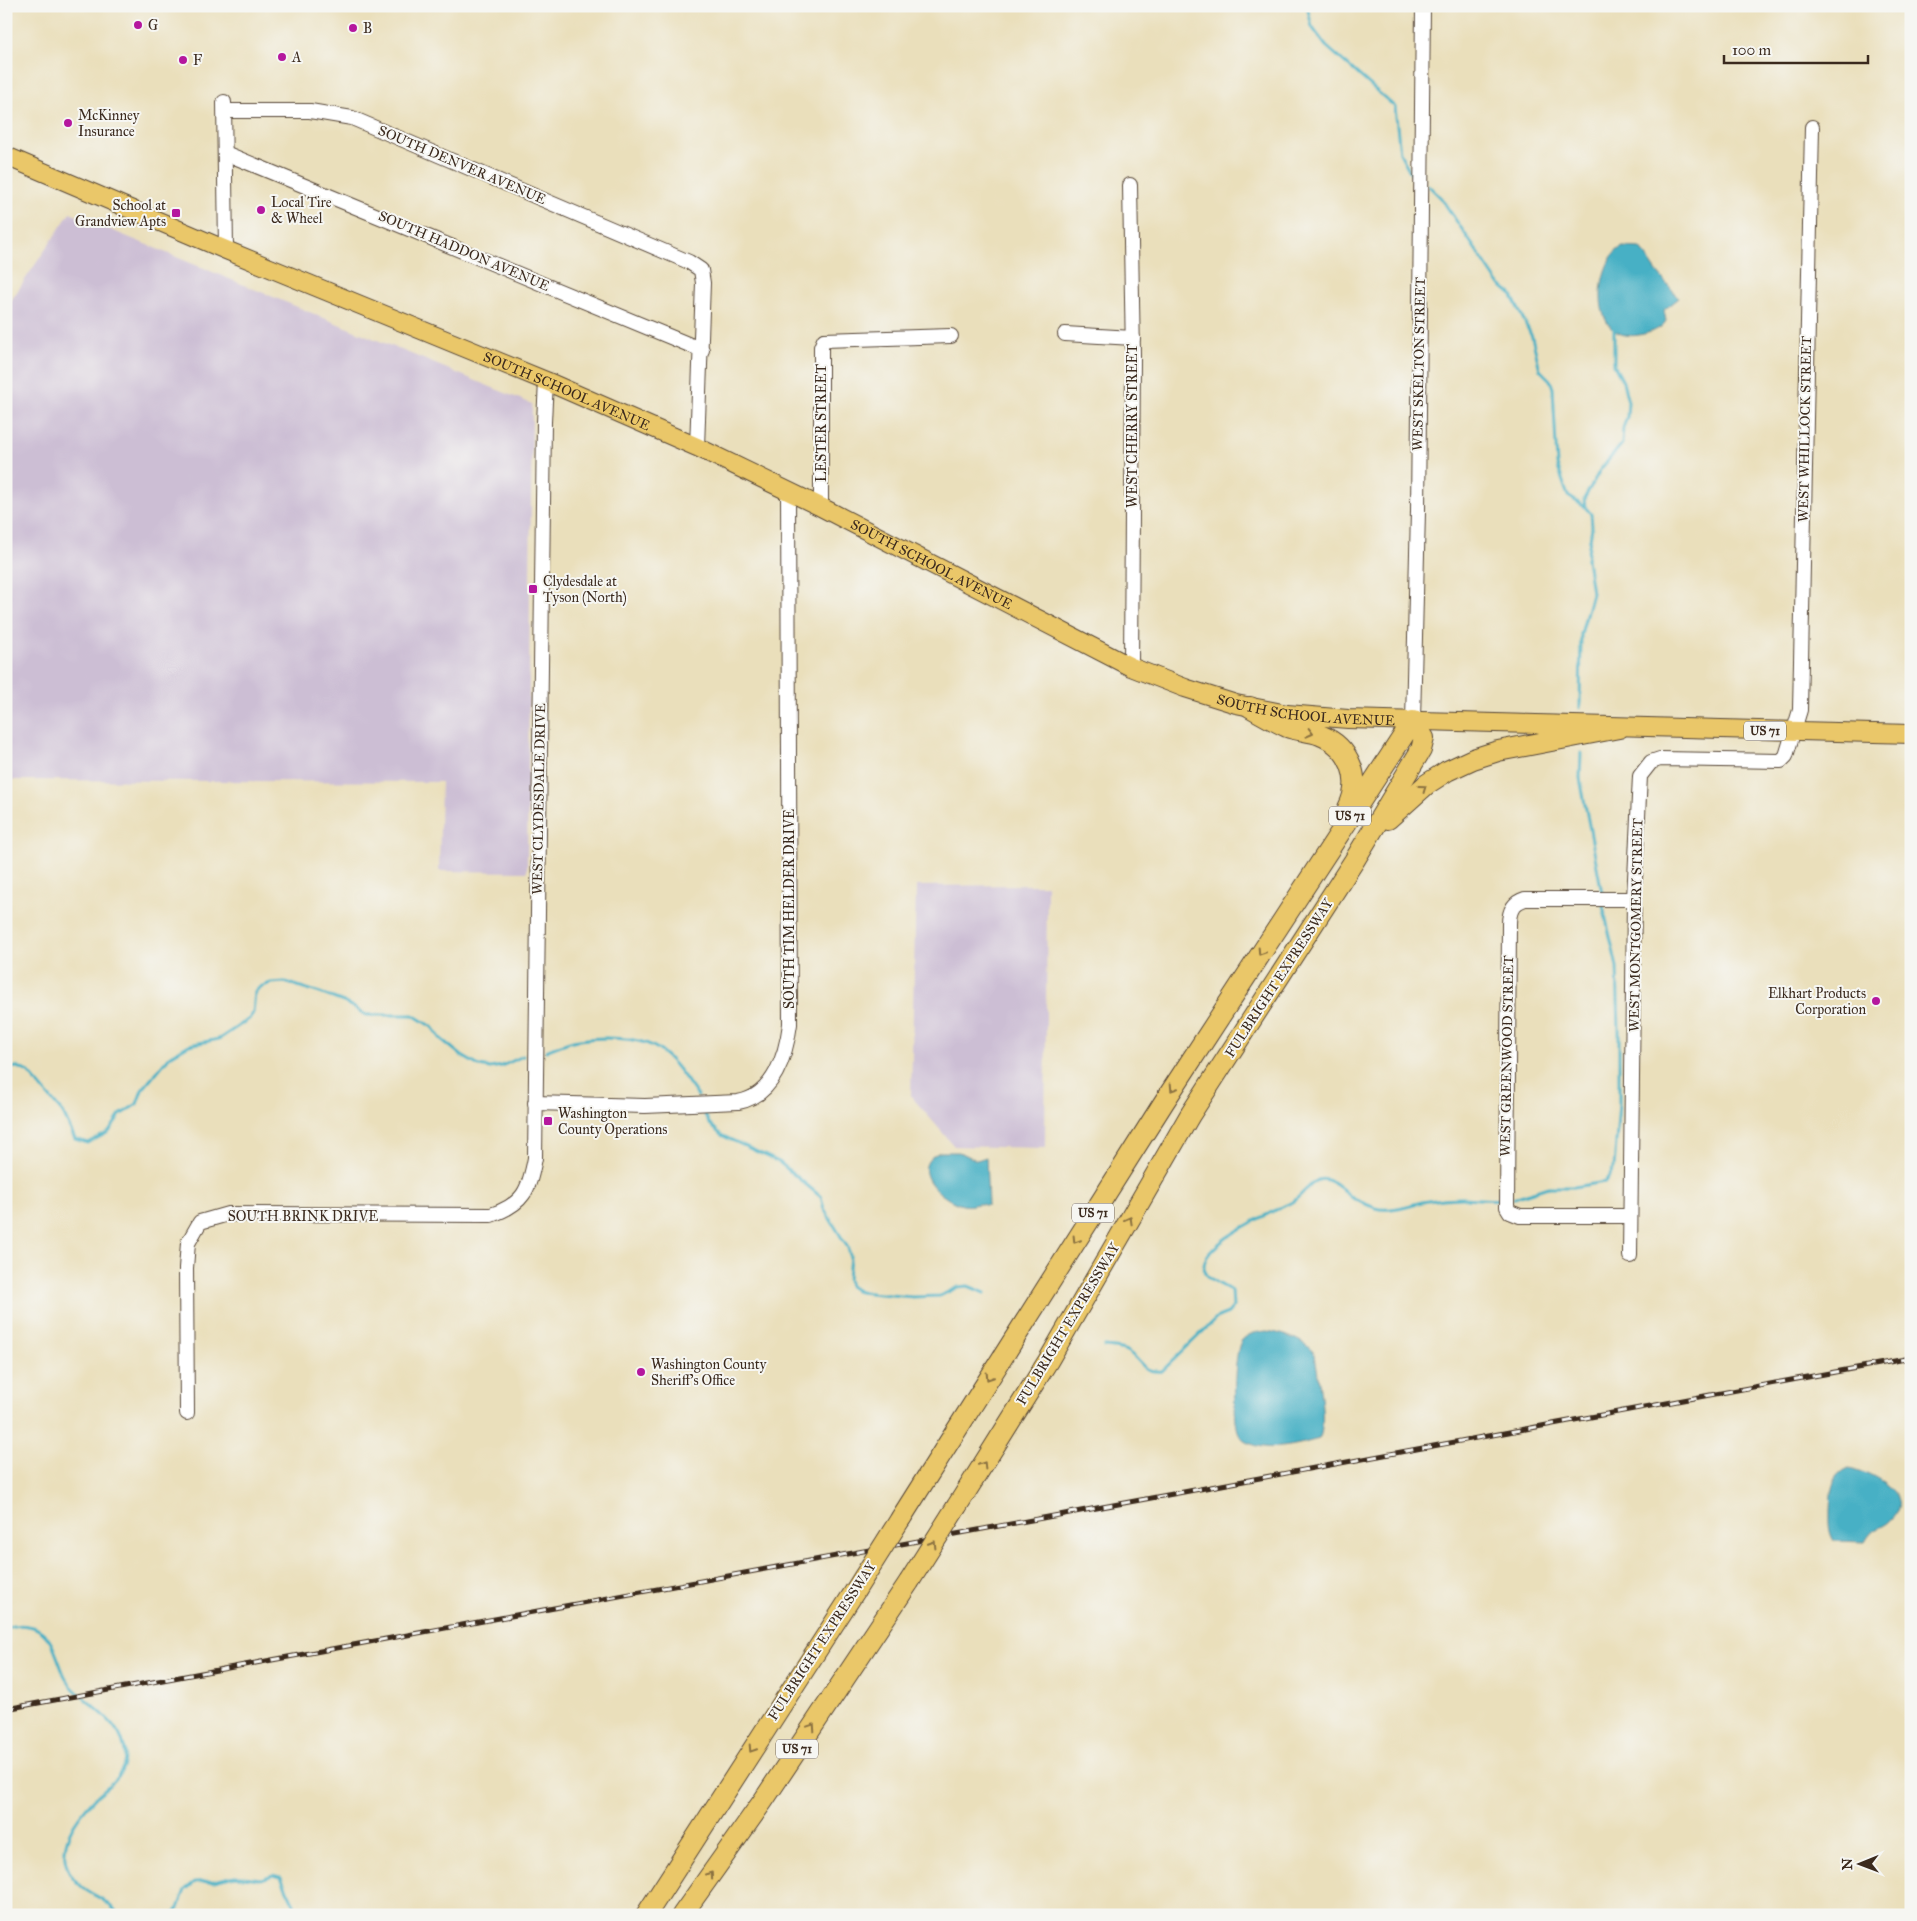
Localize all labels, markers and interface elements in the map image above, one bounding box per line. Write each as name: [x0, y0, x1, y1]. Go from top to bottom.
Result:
place label: G: [148, 17, 158, 34]
marker: G: [132, 19, 144, 31]
place label: B: [363, 20, 372, 37]
marker: B: [347, 22, 359, 34]
scale bar: [1724, 32, 1868, 64]
text: 100 m: [1732, 41, 1772, 59]
place label: A: [291, 49, 302, 66]
marker: A: [276, 51, 288, 63]
place label: F: [193, 52, 202, 69]
marker: F: [177, 54, 189, 66]
place label: McKinney Insurance: [78, 107, 140, 140]
marker: McKinney Insurance: [62, 117, 74, 129]
street label: SOUTH DENVER AVENUE: [375, 122, 549, 208]
place label: Local Tire & Wheel: [271, 194, 332, 227]
place label: School at Grandview Apts: [75, 197, 166, 230]
marker: Local Tire & Wheel: [255, 204, 267, 216]
marker: School at Grandview Apts: [170, 207, 182, 219]
street label: SOUTH HADDON AVENUE: [376, 207, 552, 295]
street label: WEST SKELTON STREET: [1409, 276, 1429, 451]
street label: WEST WHILLOCK STREET: [1795, 335, 1815, 522]
street label: WEST CHERRY STREET: [1124, 344, 1141, 508]
street label: SOUTH SCHOOL AVENUE: [481, 348, 653, 434]
street label: LESTER STREET: [813, 364, 830, 482]
street label: SOUTH SCHOOL AVENUE: [848, 515, 1015, 613]
place label: Clydesdale at Tyson (North): [543, 573, 627, 607]
marker: Clydesdale at Tyson (North): [527, 583, 539, 595]
street label: SOUTH SCHOOL AVENUE: [1215, 690, 1395, 729]
street label: WEST CLYDESDALE DRIVE: [529, 703, 549, 895]
road number: US 71: [1744, 721, 1786, 740]
one-way arrow: [1306, 727, 1314, 737]
one-way arrow: [1417, 785, 1427, 794]
road number: US 71: [1329, 806, 1371, 826]
street label: SOUTH TIM HELDER DRIVE: [781, 809, 798, 1009]
street label: WEST MONTGOMERY STREET: [1626, 817, 1646, 1032]
street label: FULBRIGHT EXPRESSWAY: [1221, 894, 1337, 1061]
one-way arrow: [1258, 946, 1267, 955]
street label: WEST GREENWOOD STREET: [1497, 955, 1517, 1157]
place label: Elkhart Products Corporation: [1768, 985, 1866, 1018]
marker: Elkhart Products Corporation: [1870, 995, 1882, 1007]
one-way arrow: [1170, 1082, 1179, 1092]
place label: Washington County Operations: [558, 1105, 667, 1138]
marker: Washington County Operations: [542, 1115, 554, 1127]
road number: US 71: [1072, 1204, 1114, 1222]
street label: SOUTH BRINK DRIVE: [228, 1208, 378, 1225]
one-way arrow: [1123, 1216, 1133, 1225]
one-way arrow: [1073, 1234, 1082, 1244]
street label: FULBRIGHT EXPRESSWAY: [1013, 1239, 1124, 1408]
place label: Washington County Sheriff's Office: [651, 1356, 767, 1389]
marker: Washington County Sheriff's Office: [635, 1366, 647, 1378]
one-way arrow: [986, 1372, 995, 1381]
one-way arrow: [977, 1461, 986, 1470]
one-way arrow: [927, 1540, 937, 1549]
street label: FULBRIGHT EXPRESSWAY: [764, 1557, 880, 1724]
one-way arrow: [806, 1723, 815, 1733]
road number: US 71: [776, 1740, 818, 1758]
one-way arrow: [748, 1743, 758, 1752]
north arrow: [1834, 1838, 1884, 1888]
text: N: [1839, 1858, 1856, 1870]
one-way arrow: [704, 1871, 713, 1881]

